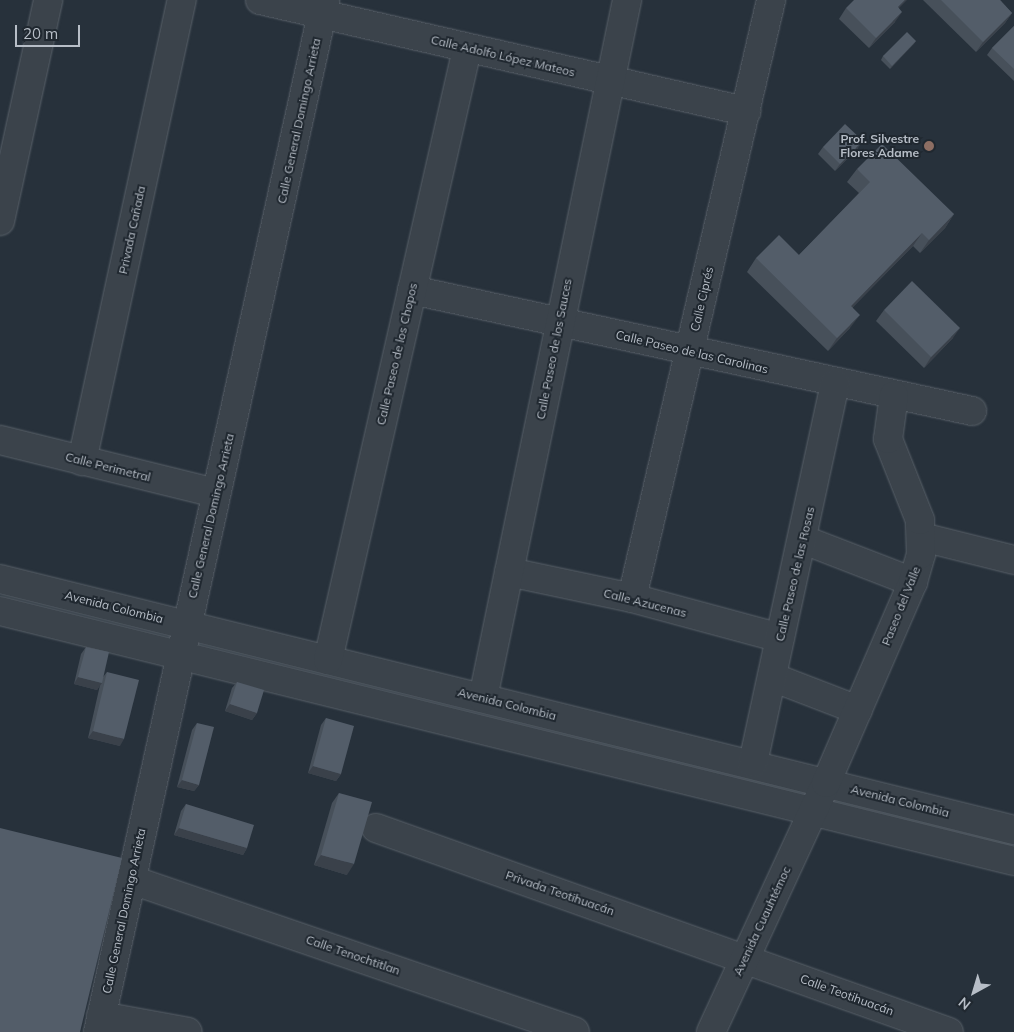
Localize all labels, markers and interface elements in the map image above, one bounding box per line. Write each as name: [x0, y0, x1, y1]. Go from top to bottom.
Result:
scale bar: [18, 15, 82, 47]
text: 20 m: [23, 24, 58, 43]
street label: Calle Adolfo López Mateos: [430, 32, 576, 80]
street label: Calle General Domingo Arrieta: [274, 37, 324, 205]
place label: Prof. Silvestre Flores Adame: [840, 132, 919, 160]
marker: Prof. Silvestre Flores Adame: [923, 140, 935, 152]
street label: Privada Cañada: [116, 185, 148, 275]
street label: Calle Ciprés: [688, 265, 716, 333]
street label: Calle Paseo de los Sauces: [533, 277, 575, 421]
street label: Calle Paseo de los Chopos: [374, 281, 420, 427]
street label: Calle Paseo de las Carolinas: [614, 327, 770, 377]
street label: Calle General Domingo Arrieta: [185, 432, 237, 600]
street label: Calle Perimetral: [64, 449, 152, 485]
street label: Calle Paseo de las Rosas: [772, 505, 818, 643]
street label: Paseo del Valle: [879, 564, 923, 648]
street label: Calle Azucenas: [602, 586, 688, 620]
street label: Avenida Colombia: [63, 588, 165, 626]
street label: Avenida Colombia: [456, 685, 558, 723]
street label: Avenida Colombia: [849, 782, 951, 820]
street label: Calle General Domingo Arrieta: [99, 827, 149, 995]
street label: Avenida Cuauhtémoc: [730, 864, 794, 978]
street label: Privada Teotihuacán: [504, 868, 616, 918]
street label: Calle Tenochtitlan: [304, 932, 402, 978]
north arrow: [949, 967, 999, 1017]
street label: Calle Teotihuacán: [798, 971, 896, 1019]
text: N: [955, 993, 974, 1014]

